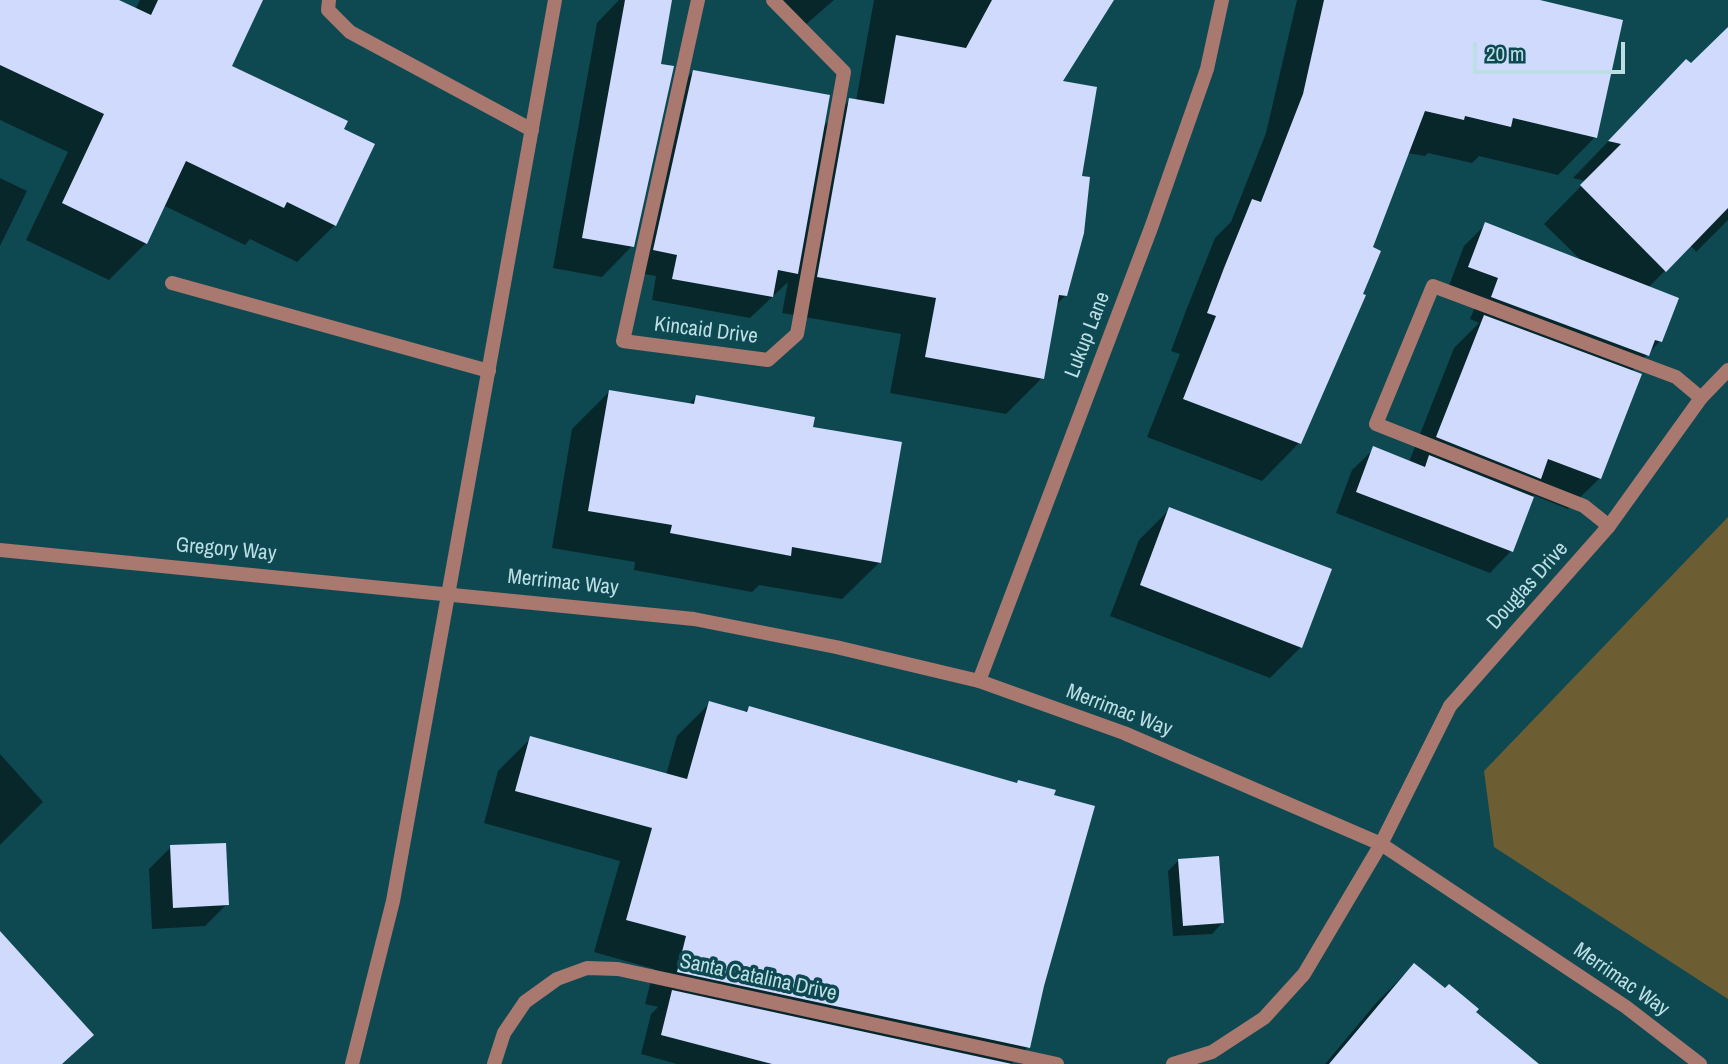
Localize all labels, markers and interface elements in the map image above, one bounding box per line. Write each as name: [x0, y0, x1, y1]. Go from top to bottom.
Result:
scale bar: [1476, 28, 1628, 72]
text: 20 m: [1486, 39, 1524, 68]
street label: Lukup Lane: [1060, 288, 1116, 382]
street label: Kincaid Drive: [653, 312, 759, 350]
street label: Gregory Way: [175, 533, 277, 567]
street label: Douglas Drive: [1482, 537, 1574, 635]
street label: Merrimac Way: [506, 565, 620, 601]
street label: Merrimac Way: [1063, 679, 1175, 743]
street label: Merrimac Way: [1568, 938, 1674, 1022]
street label: Santa Catalina Drive: [677, 949, 839, 1007]

